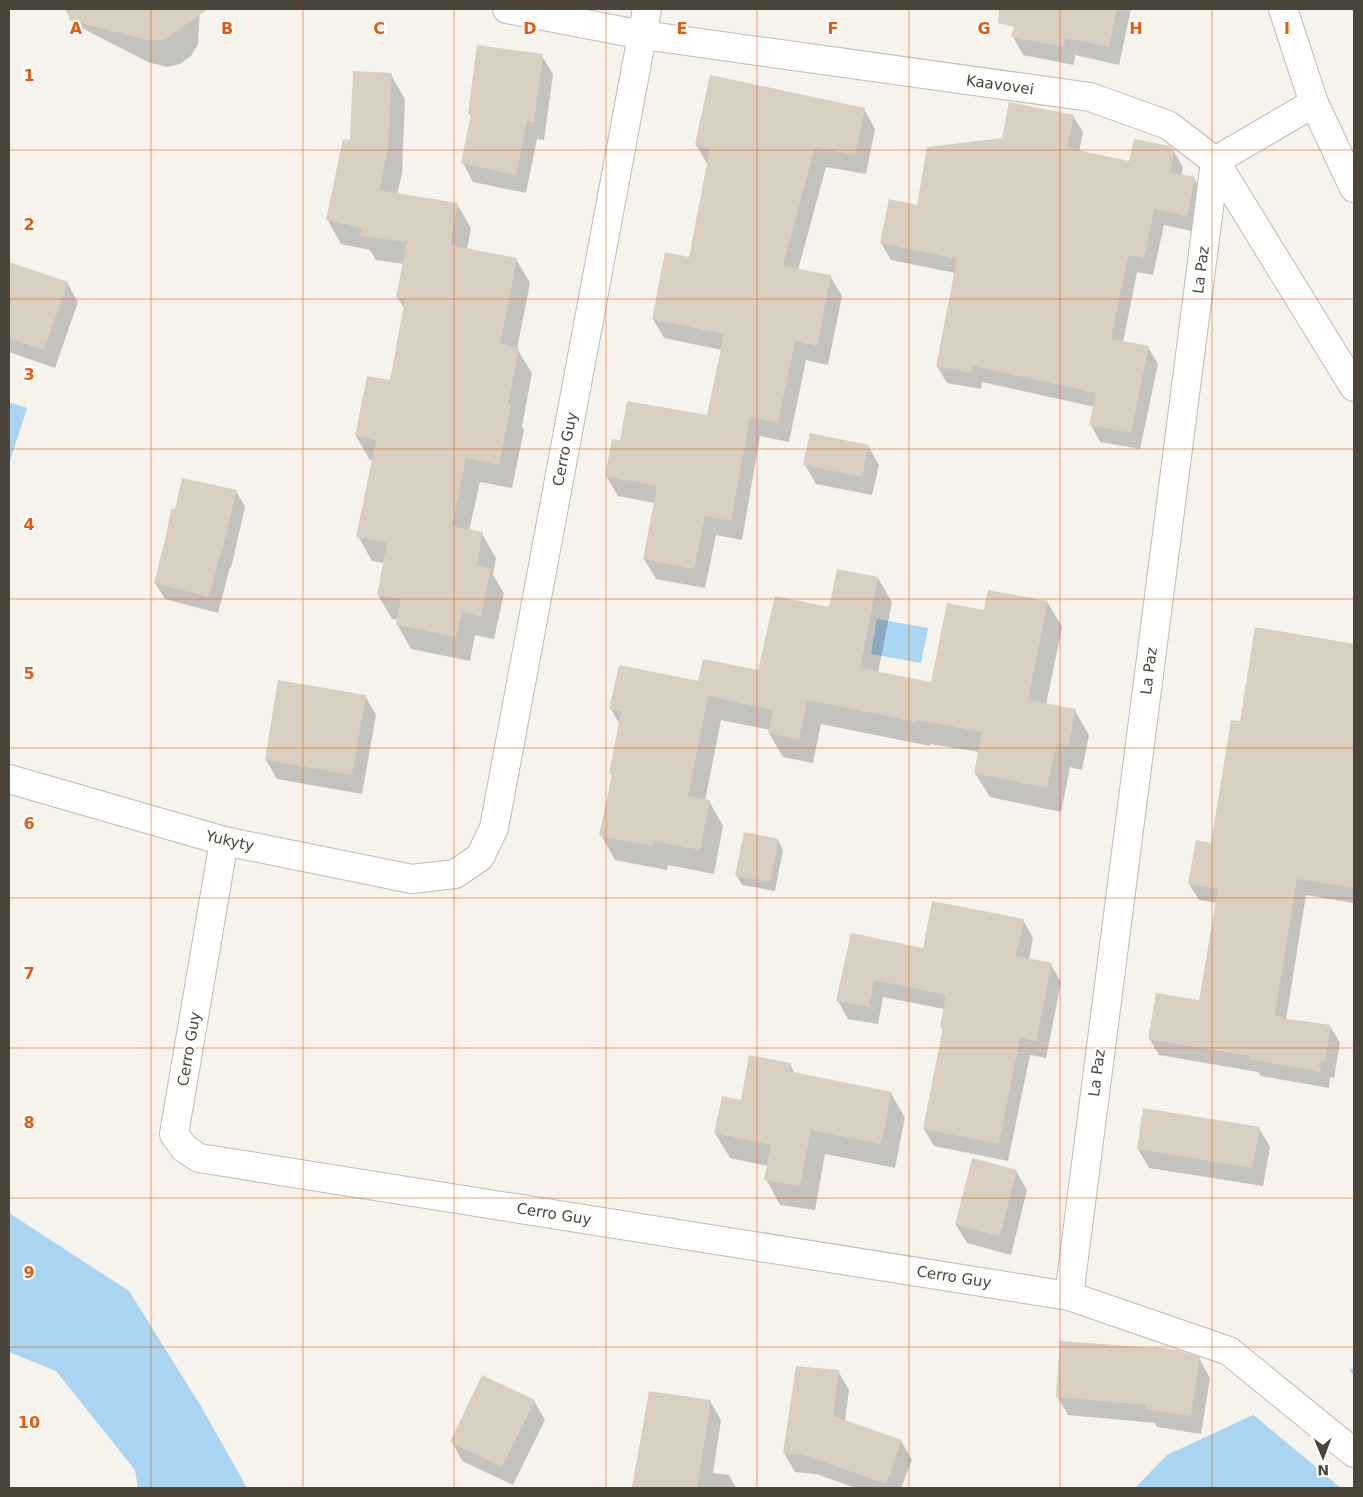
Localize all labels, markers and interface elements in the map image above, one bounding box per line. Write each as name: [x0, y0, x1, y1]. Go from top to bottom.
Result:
text: A: [70, 19, 83, 38]
text: B: [221, 19, 233, 38]
text: C: [373, 19, 385, 38]
text: D: [523, 19, 537, 38]
text: E: [677, 19, 687, 38]
text: F: [828, 19, 838, 38]
text: G: [977, 19, 991, 38]
text: H: [1129, 19, 1143, 38]
text: I: [1284, 19, 1290, 38]
text: 1: [23, 66, 35, 85]
street label: Kaavovei: [965, 71, 1035, 99]
text: 2: [23, 215, 35, 234]
street label: La Paz: [1189, 245, 1213, 295]
text: 3: [23, 365, 35, 384]
street label: Cerro Guy: [549, 410, 581, 488]
text: 4: [23, 515, 35, 534]
street label: La Paz: [1137, 646, 1161, 696]
text: 5: [23, 664, 35, 683]
text: 6: [23, 814, 35, 833]
street label: Yukyty: [203, 827, 256, 855]
text: 7: [23, 964, 35, 983]
street label: Cerro Guy: [174, 1010, 204, 1088]
street label: La Paz: [1085, 1048, 1109, 1098]
text: 8: [23, 1113, 35, 1132]
street label: Cerro Guy: [515, 1199, 593, 1229]
street label: Cerro Guy: [915, 1262, 993, 1292]
text: 9: [23, 1263, 35, 1282]
text: 10: [18, 1413, 40, 1432]
north arrow: [1298, 1432, 1348, 1482]
text: N: [1317, 1462, 1329, 1478]

